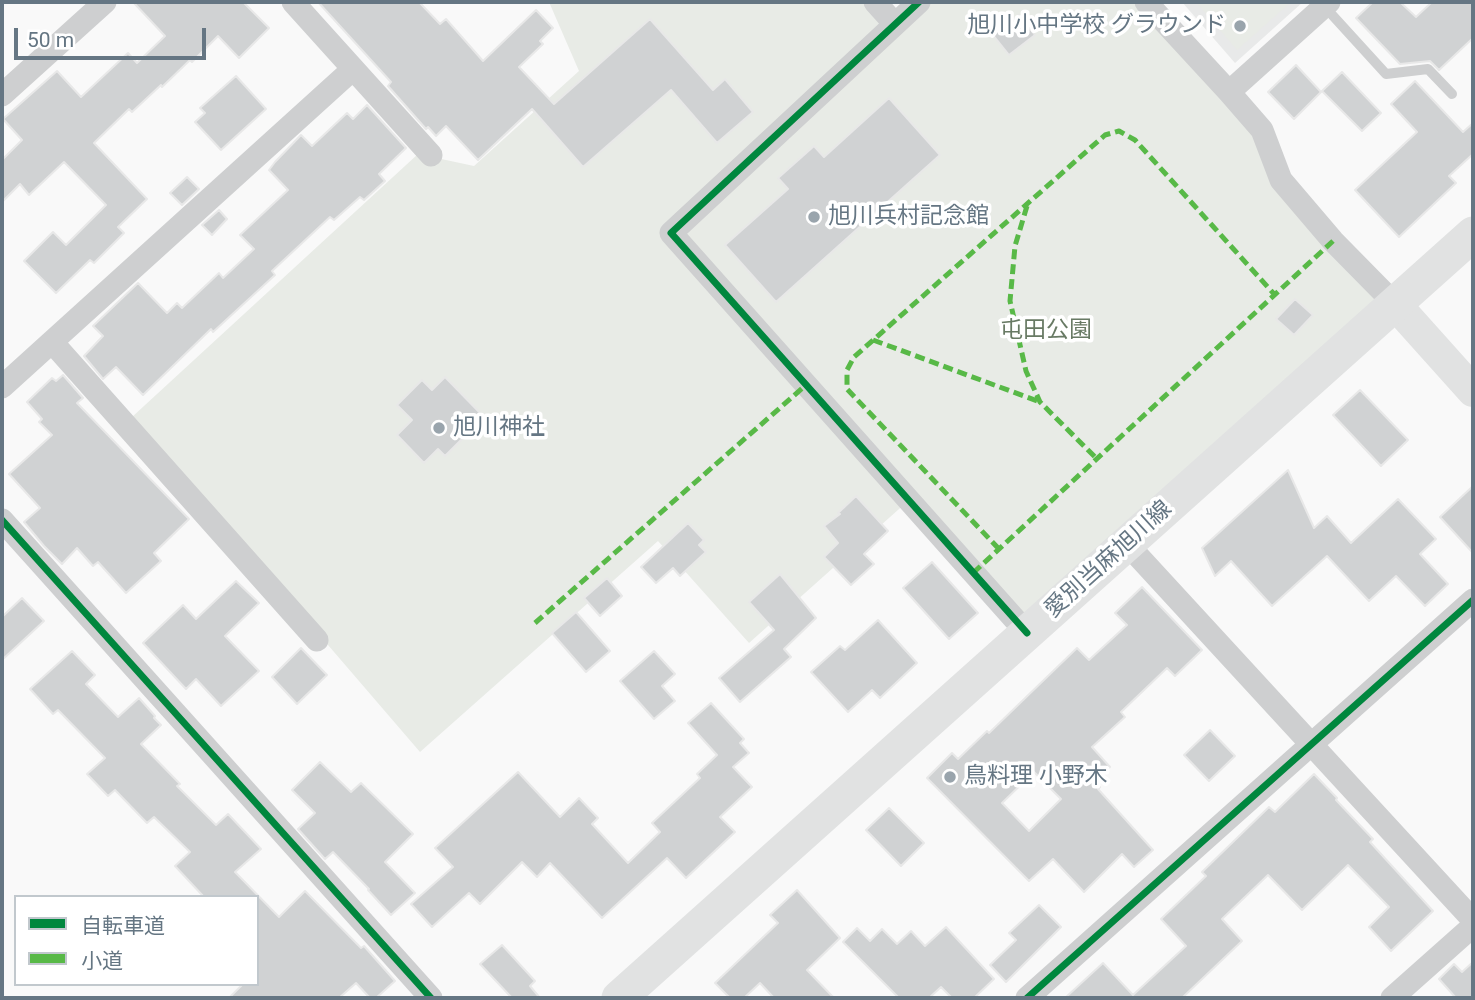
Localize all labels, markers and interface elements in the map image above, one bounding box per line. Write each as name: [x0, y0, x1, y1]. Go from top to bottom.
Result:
place label: 旭川小中学校 グラウンド: [967, 12, 1226, 40]
scale bar: [18, 14, 210, 58]
marker: 旭川小中学校 グラウンド: [1232, 18, 1248, 34]
text: 50 m: [27, 28, 74, 52]
place label: 旭川兵村記念館: [828, 203, 989, 231]
marker: 旭川兵村記念館: [806, 209, 822, 225]
park label: 屯田公園: [1000, 317, 1092, 345]
place label: 旭川神社: [453, 414, 545, 442]
marker: 旭川神社: [431, 420, 447, 436]
street label: 愛別当麻旭川線: [1040, 496, 1178, 624]
place label: 鳥料理 小野木: [964, 763, 1108, 791]
marker: 鳥料理 小野木: [942, 769, 958, 785]
legend: [14, 895, 259, 986]
text: 自転車道: [81, 914, 165, 938]
text: 小道: [81, 949, 123, 973]

